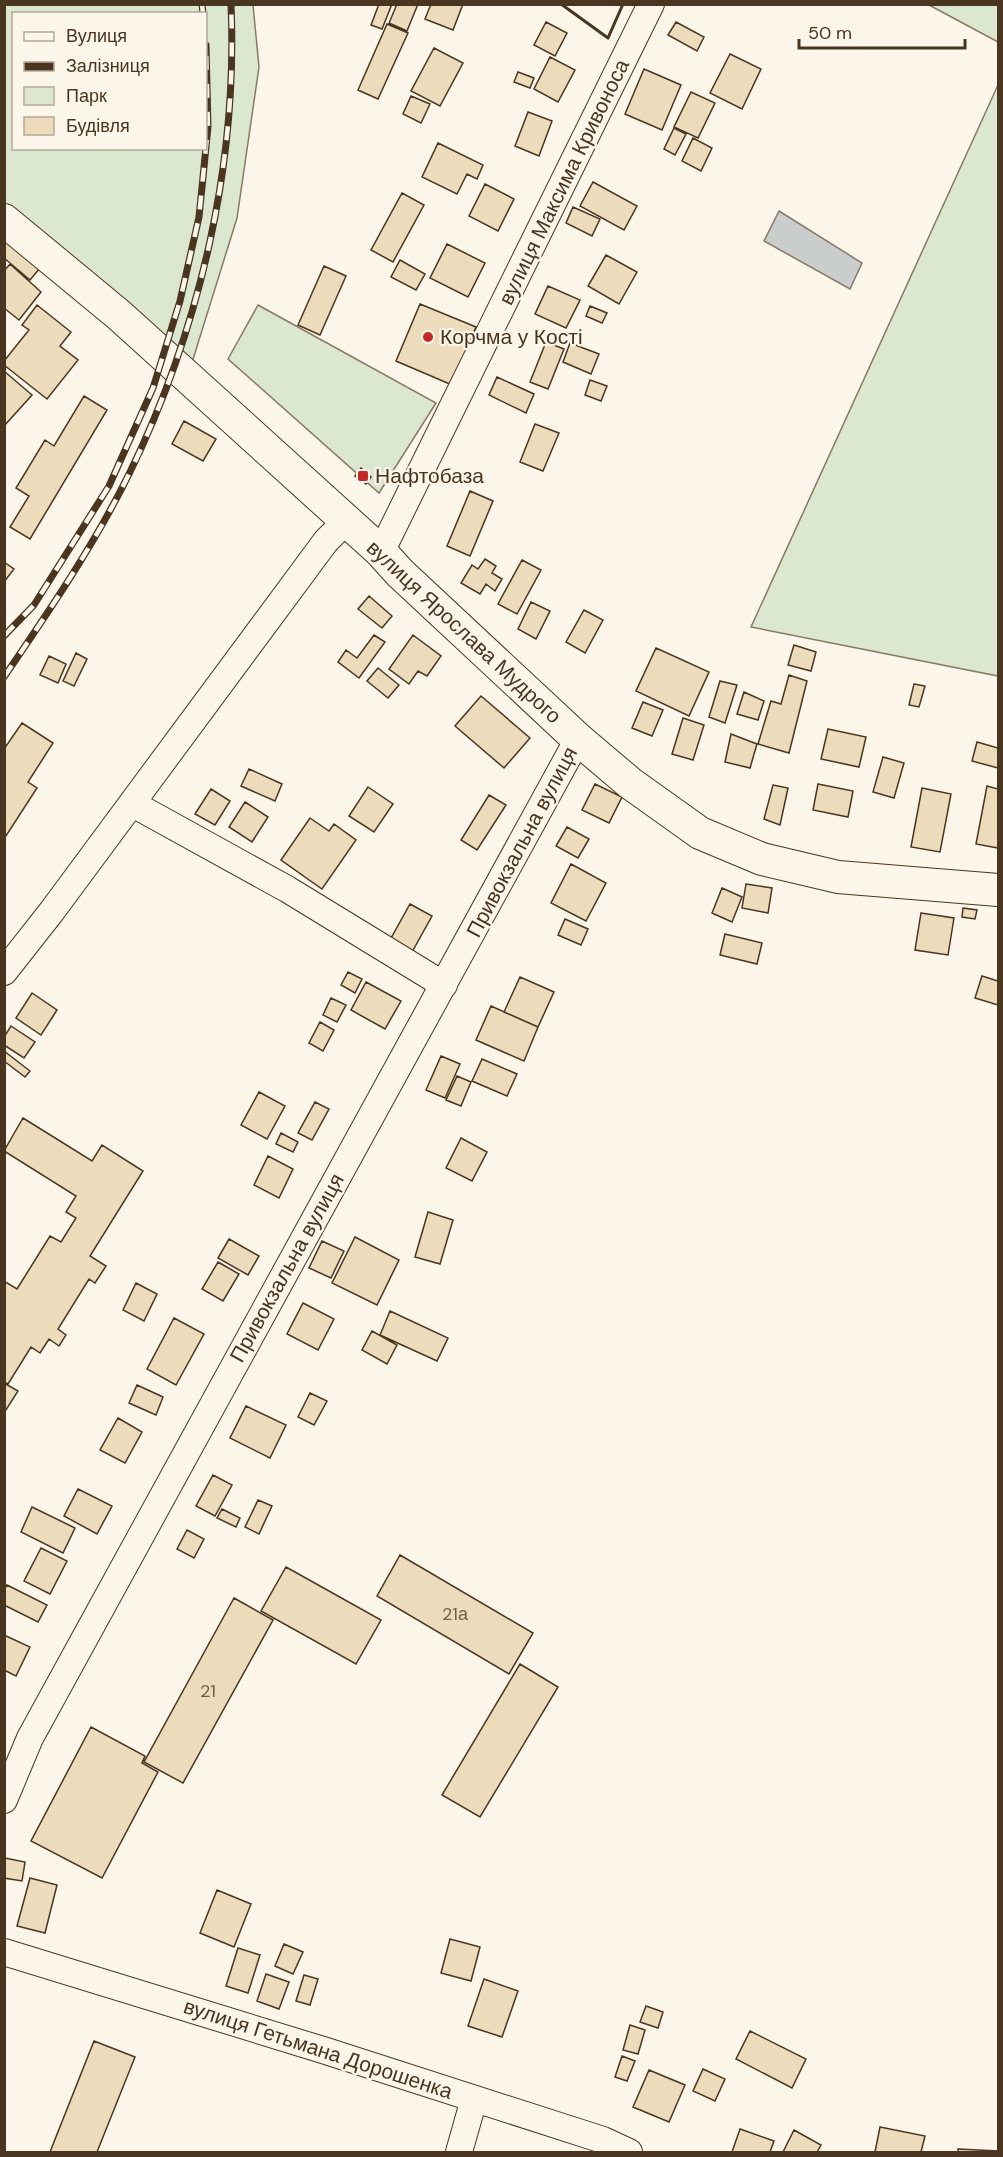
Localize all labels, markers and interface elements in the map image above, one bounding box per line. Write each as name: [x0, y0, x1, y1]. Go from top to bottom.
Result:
legend: [12, 12, 207, 150]
scale bar: [799, 12, 966, 50]
text: 50 m: [808, 21, 852, 45]
text: Вулиця: [66, 24, 127, 48]
text: Залізниця: [66, 54, 150, 78]
street label: вулиця Максима Кривоноса: [492, 54, 636, 310]
text: Парк: [66, 84, 107, 108]
text: Будівля: [66, 114, 130, 138]
place label: Корчма у Кості: [440, 323, 583, 351]
marker: Корчма у Кості: [421, 330, 435, 344]
place label: Нафтобаза: [375, 462, 484, 490]
marker: Нафтобаза: [356, 469, 370, 483]
street label: вулиця Ярослава Мудрого: [361, 534, 567, 730]
street label: Привокзальна вулиця: [460, 742, 584, 942]
street label: Привокзальна вулиця: [223, 1168, 351, 1368]
house number: 21а: [442, 1602, 469, 1626]
house number: 21: [200, 1679, 216, 1703]
street label: вулиця Гетьмана Дорошенка: [180, 1992, 456, 2106]

